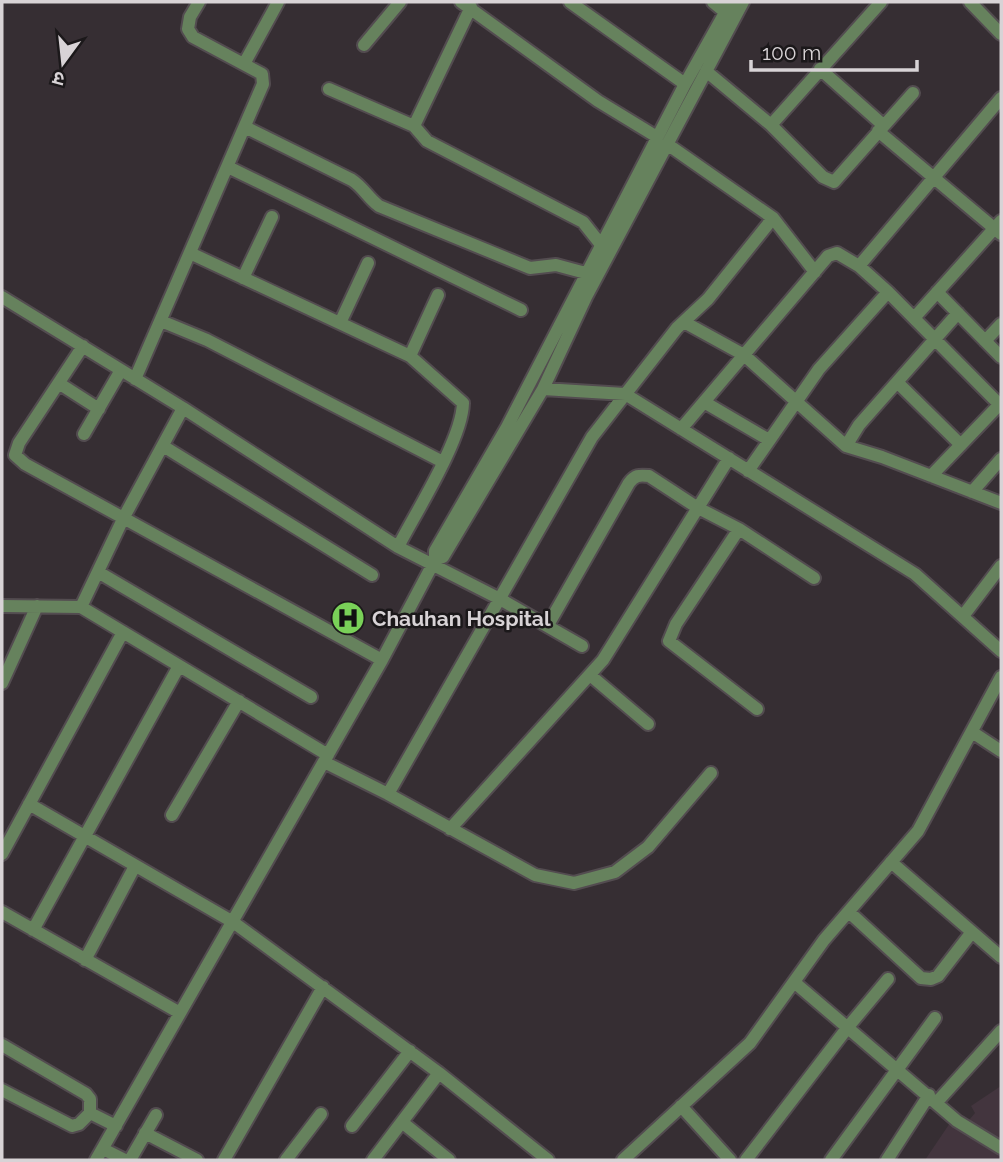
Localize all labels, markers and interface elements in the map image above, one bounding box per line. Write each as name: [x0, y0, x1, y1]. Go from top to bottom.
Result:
north arrow: [28, 28, 98, 98]
scale bar: [751, 28, 917, 72]
text: 100 m: [762, 40, 821, 65]
text: उ: [50, 67, 67, 91]
hospital icon: Chauhan Hospital: [329, 599, 367, 637]
place label: Chauhan Hospital: [372, 606, 551, 631]

